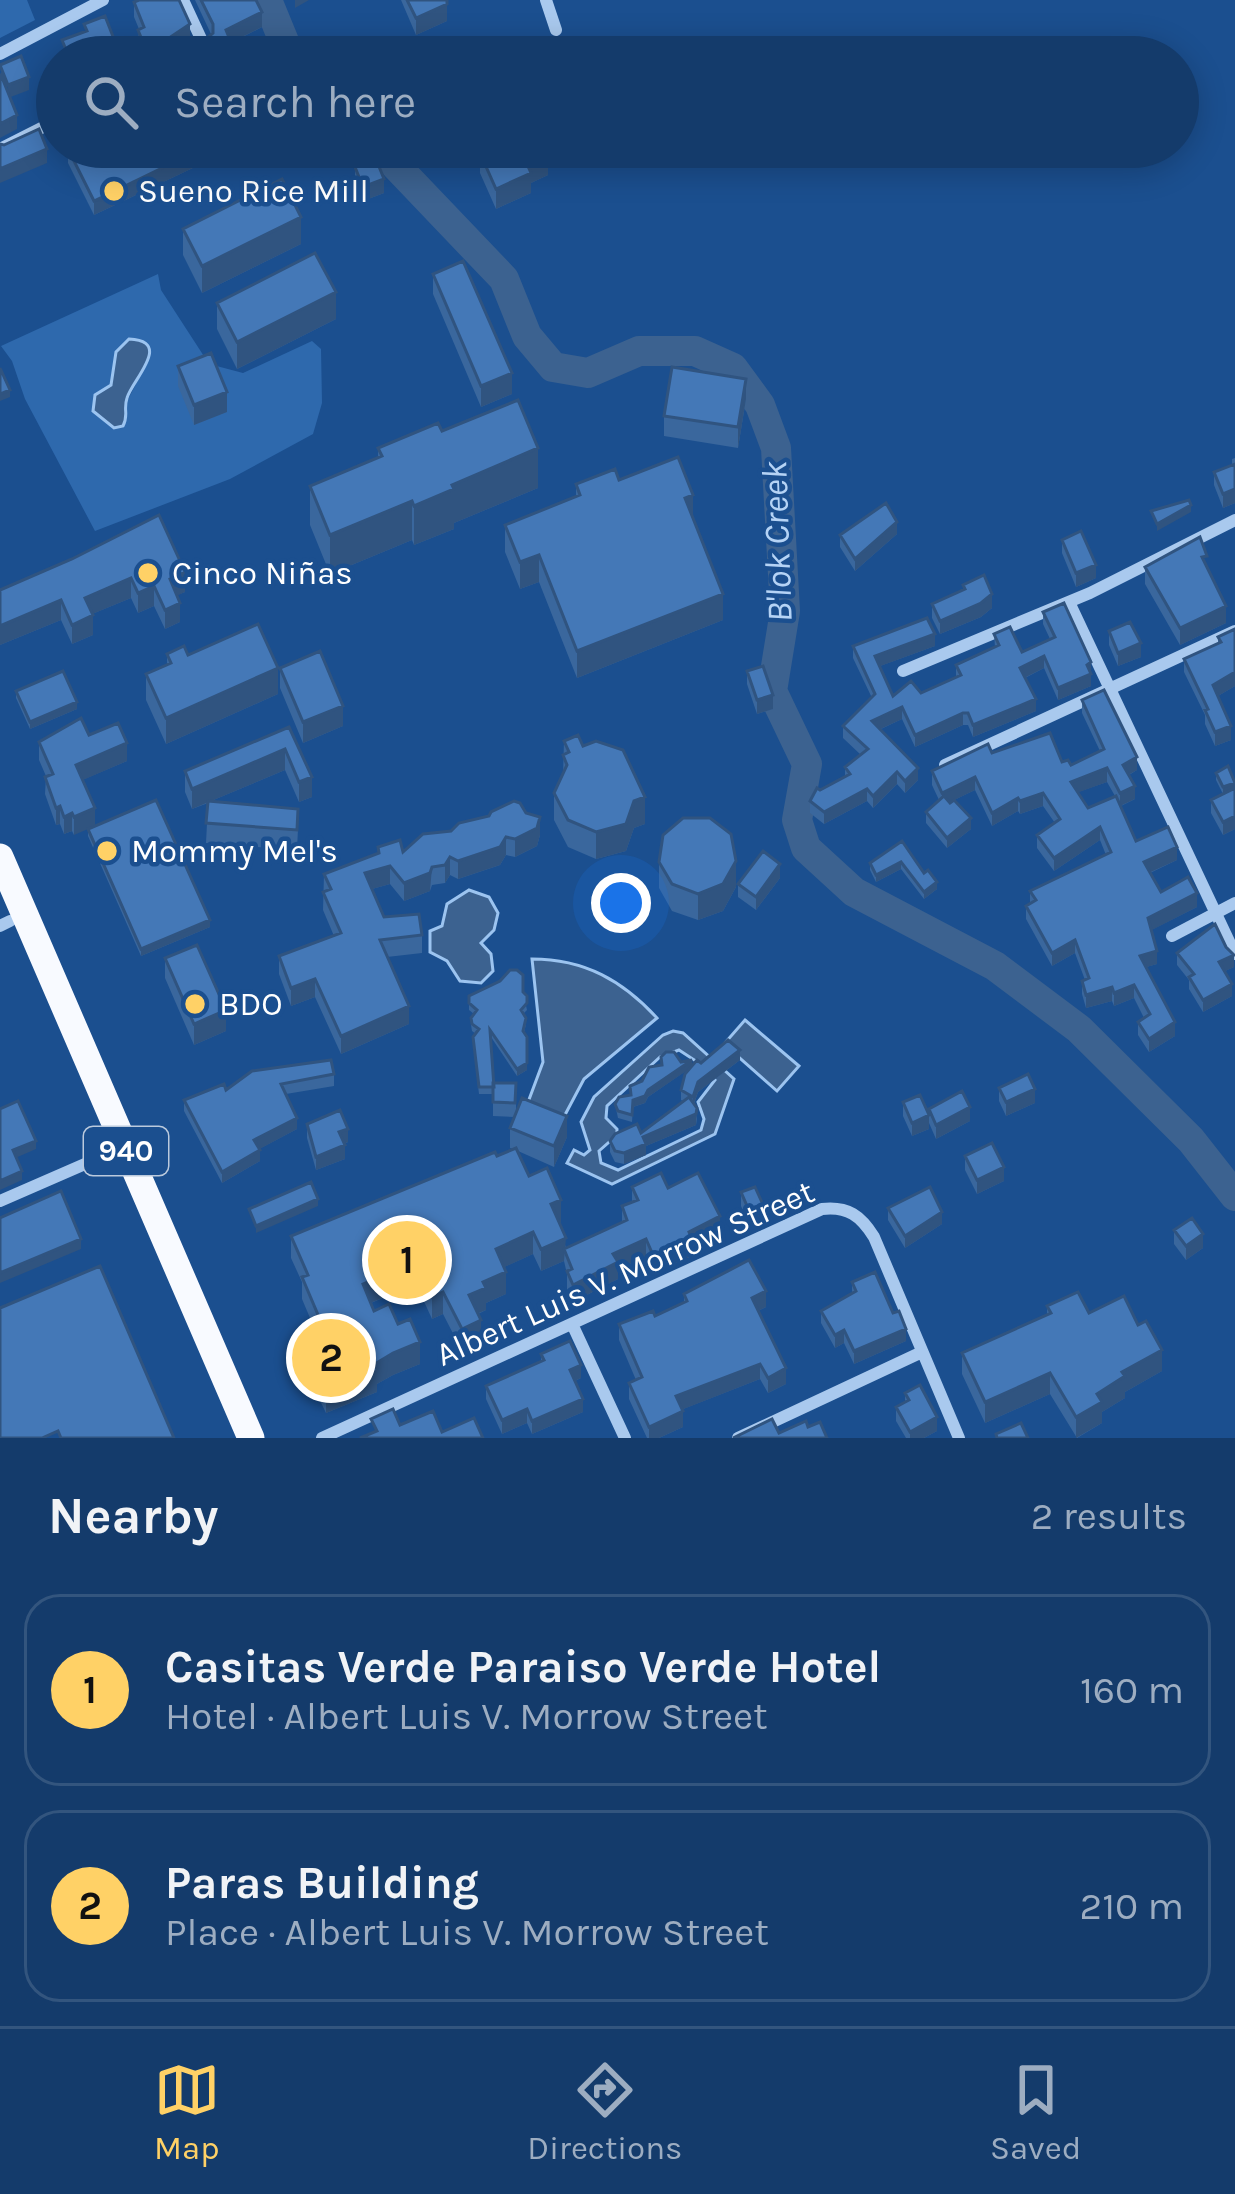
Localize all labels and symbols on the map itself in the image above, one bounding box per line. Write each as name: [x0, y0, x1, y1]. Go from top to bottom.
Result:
place label: Sueno Rice Mill: [138, 172, 369, 210]
marker: Sueno Rice Mill: [101, 178, 127, 204]
water label: B'lok Creek: [753, 460, 801, 623]
place label: Cinco Niñas: [172, 554, 353, 592]
marker: Cinco Niñas: [135, 560, 161, 586]
place label: Mommy Mel's: [131, 832, 338, 870]
marker: Mommy Mel's: [94, 838, 120, 864]
your location: [591, 873, 651, 933]
place label: BDO: [219, 985, 283, 1023]
marker: BDO: [182, 991, 208, 1017]
road number: 940: [84, 1127, 168, 1175]
street label: Albert Luis V. Morrow Street: [430, 1172, 820, 1374]
pin: 1: [368, 1215, 446, 1305]
pin: 2: [292, 1313, 370, 1403]

